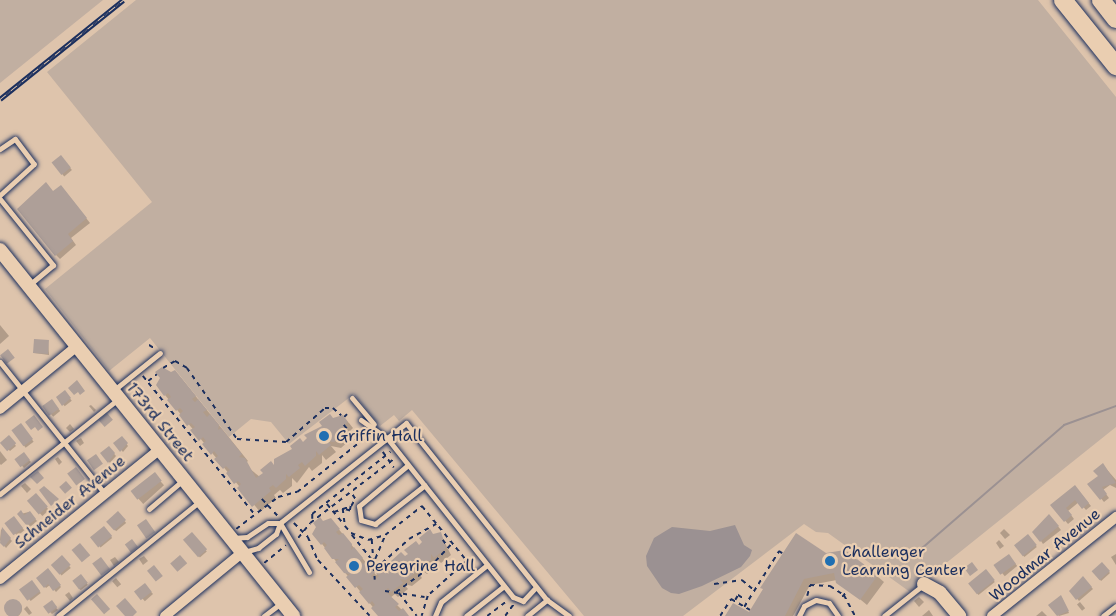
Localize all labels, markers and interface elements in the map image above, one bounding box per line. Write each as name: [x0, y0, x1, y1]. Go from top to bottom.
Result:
street label: 173rd Street: [122, 379, 198, 465]
place label: Griffin Hall: [336, 426, 422, 446]
marker: Griffin Hall: [317, 429, 331, 443]
street label: Schneider Avenue: [11, 451, 129, 553]
street label: Woodmar Avenue: [986, 504, 1104, 606]
place label: Challenger Learning Center: [842, 542, 966, 580]
marker: Challenger Learning Center: [823, 554, 837, 568]
place label: Peregrine Hall: [366, 556, 475, 576]
marker: Peregrine Hall: [347, 559, 361, 573]

